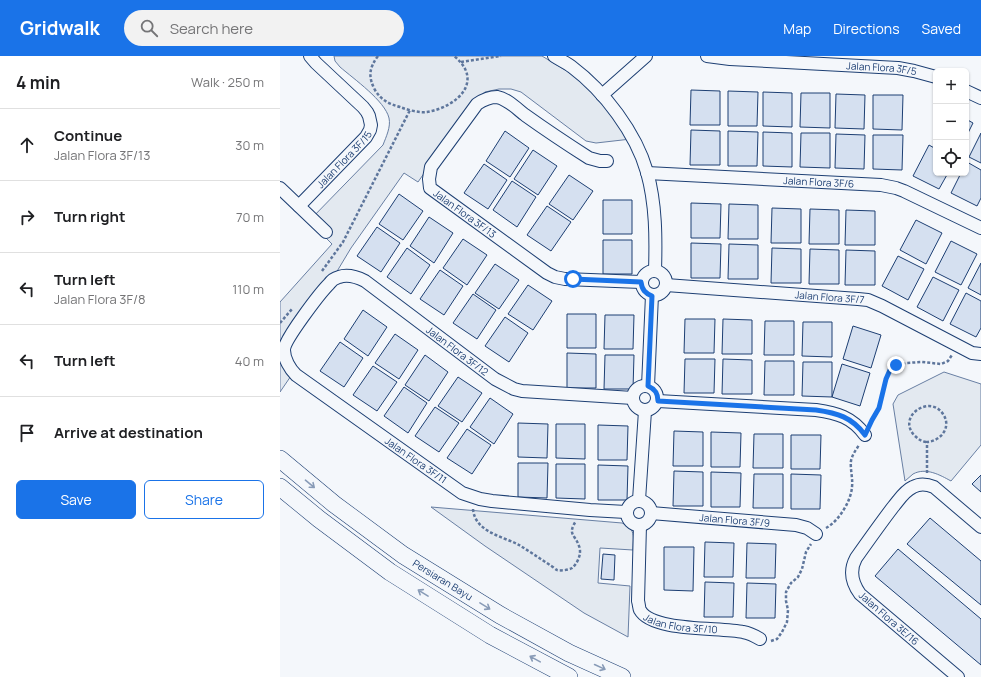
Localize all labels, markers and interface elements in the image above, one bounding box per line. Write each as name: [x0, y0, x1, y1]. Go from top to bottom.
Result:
search box: [124, 10, 404, 46]
text: Gridwalk: [20, 15, 100, 41]
icon: search: [138, 17, 160, 39]
text: Search here: [170, 18, 253, 39]
text: Map: [783, 19, 811, 38]
text: Directions: [833, 19, 900, 38]
text: Saved: [922, 19, 961, 38]
street label: Jalan Flora 3F/5: [846, 58, 918, 78]
map controls: [933, 68, 969, 176]
button: +: [933, 68, 969, 104]
text: 4 min: [16, 71, 60, 94]
text: Walk · 250 m: [191, 73, 264, 91]
button: −: [933, 104, 969, 140]
text: Continue: [54, 125, 122, 146]
street label: Jalan Flora 3F/15: [313, 128, 375, 191]
icon: ahead: [16, 134, 38, 156]
text: 30 m: [235, 136, 264, 154]
button: locate: [933, 140, 969, 176]
text: Jalan Flora 3F/13: [54, 146, 150, 164]
street label: Jalan Flora 3F/6: [783, 173, 855, 191]
street label: Jalan Flora 3F/13: [431, 186, 499, 241]
icon: right: [16, 206, 38, 228]
text: Turn right: [54, 206, 125, 227]
text: 70 m: [236, 208, 264, 226]
text: Turn left: [54, 269, 116, 290]
route start: [564, 270, 582, 288]
icon: left: [16, 278, 38, 300]
text: 110 m: [232, 280, 264, 298]
street label: Jalan Flora 3F/7: [794, 287, 865, 307]
text: Jalan Flora 3F/8: [54, 290, 146, 308]
street label: Jalan Flora 3F/12: [423, 323, 492, 379]
icon: left: [16, 350, 38, 372]
text: Turn left: [54, 350, 116, 371]
text: 40 m: [235, 352, 264, 370]
route end: [887, 356, 905, 374]
icon: arrive: [16, 422, 38, 444]
text: Arrive at destination: [54, 422, 203, 443]
street label: Jalan Flora 3F/11: [382, 433, 450, 487]
button: Save: [16, 480, 136, 519]
button: Share: [144, 480, 264, 519]
one-way arrow: [305, 480, 315, 489]
street label: Jalan Flora 3F/9: [699, 510, 771, 530]
street label: Persiaran Bayu: [410, 556, 476, 604]
one-way arrow: [417, 588, 429, 596]
street label: Jalan Flora 3E/16: [856, 588, 922, 648]
one-way arrow: [480, 602, 491, 610]
street label: Jalan Flora 3F/10: [641, 610, 718, 636]
one-way arrow: [529, 654, 541, 662]
one-way arrow: [594, 664, 606, 671]

